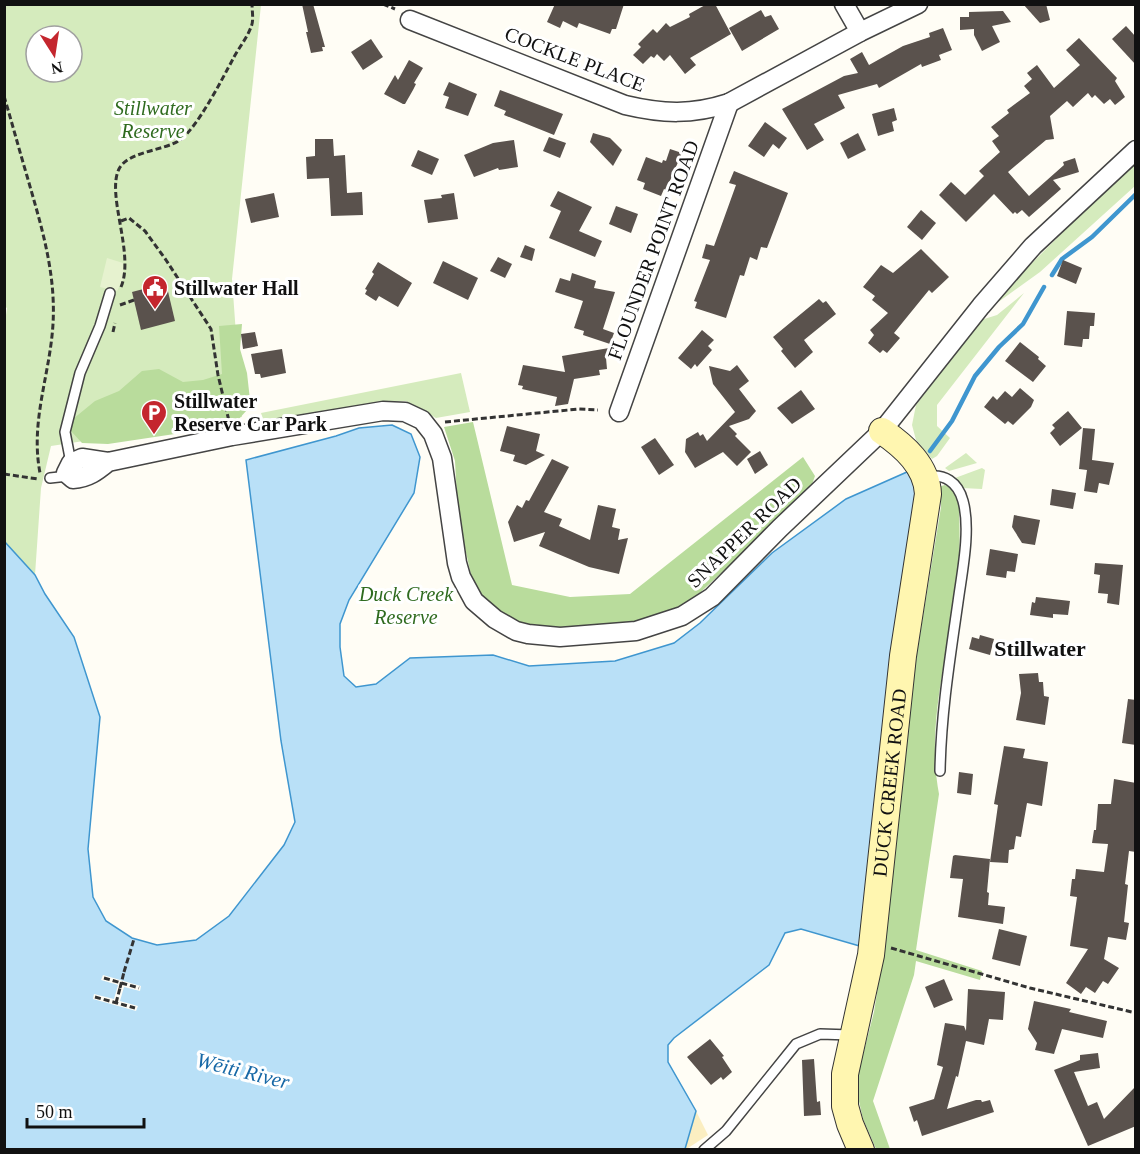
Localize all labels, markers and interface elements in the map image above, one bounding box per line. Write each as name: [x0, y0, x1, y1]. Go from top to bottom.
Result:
street label: COCKLE PLACE: [502, 22, 648, 96]
north arrow: [24, 24, 84, 84]
text: N: [49, 59, 64, 78]
park label: Stillwater Reserve: [114, 97, 192, 142]
street label: FLOUNDER POINT ROAD: [603, 137, 703, 363]
public building icon: Stillwater Hall: [140, 273, 170, 311]
place label: Stillwater Hall: [174, 277, 299, 299]
place label: Stillwater Reserve Car Park: [174, 390, 328, 435]
parking icon: Stillwater Reserve Car Park: [139, 398, 169, 436]
street label: SNAPPER ROAD: [683, 472, 805, 592]
park label: Duck Creek Reserve: [358, 583, 454, 628]
district label: Stillwater: [994, 636, 1086, 661]
street label: DUCK CREEK ROAD: [868, 688, 910, 878]
water label: Wēiti River: [194, 1048, 293, 1094]
scale bar: [27, 1091, 144, 1129]
text: 50 m: [36, 1102, 73, 1122]

